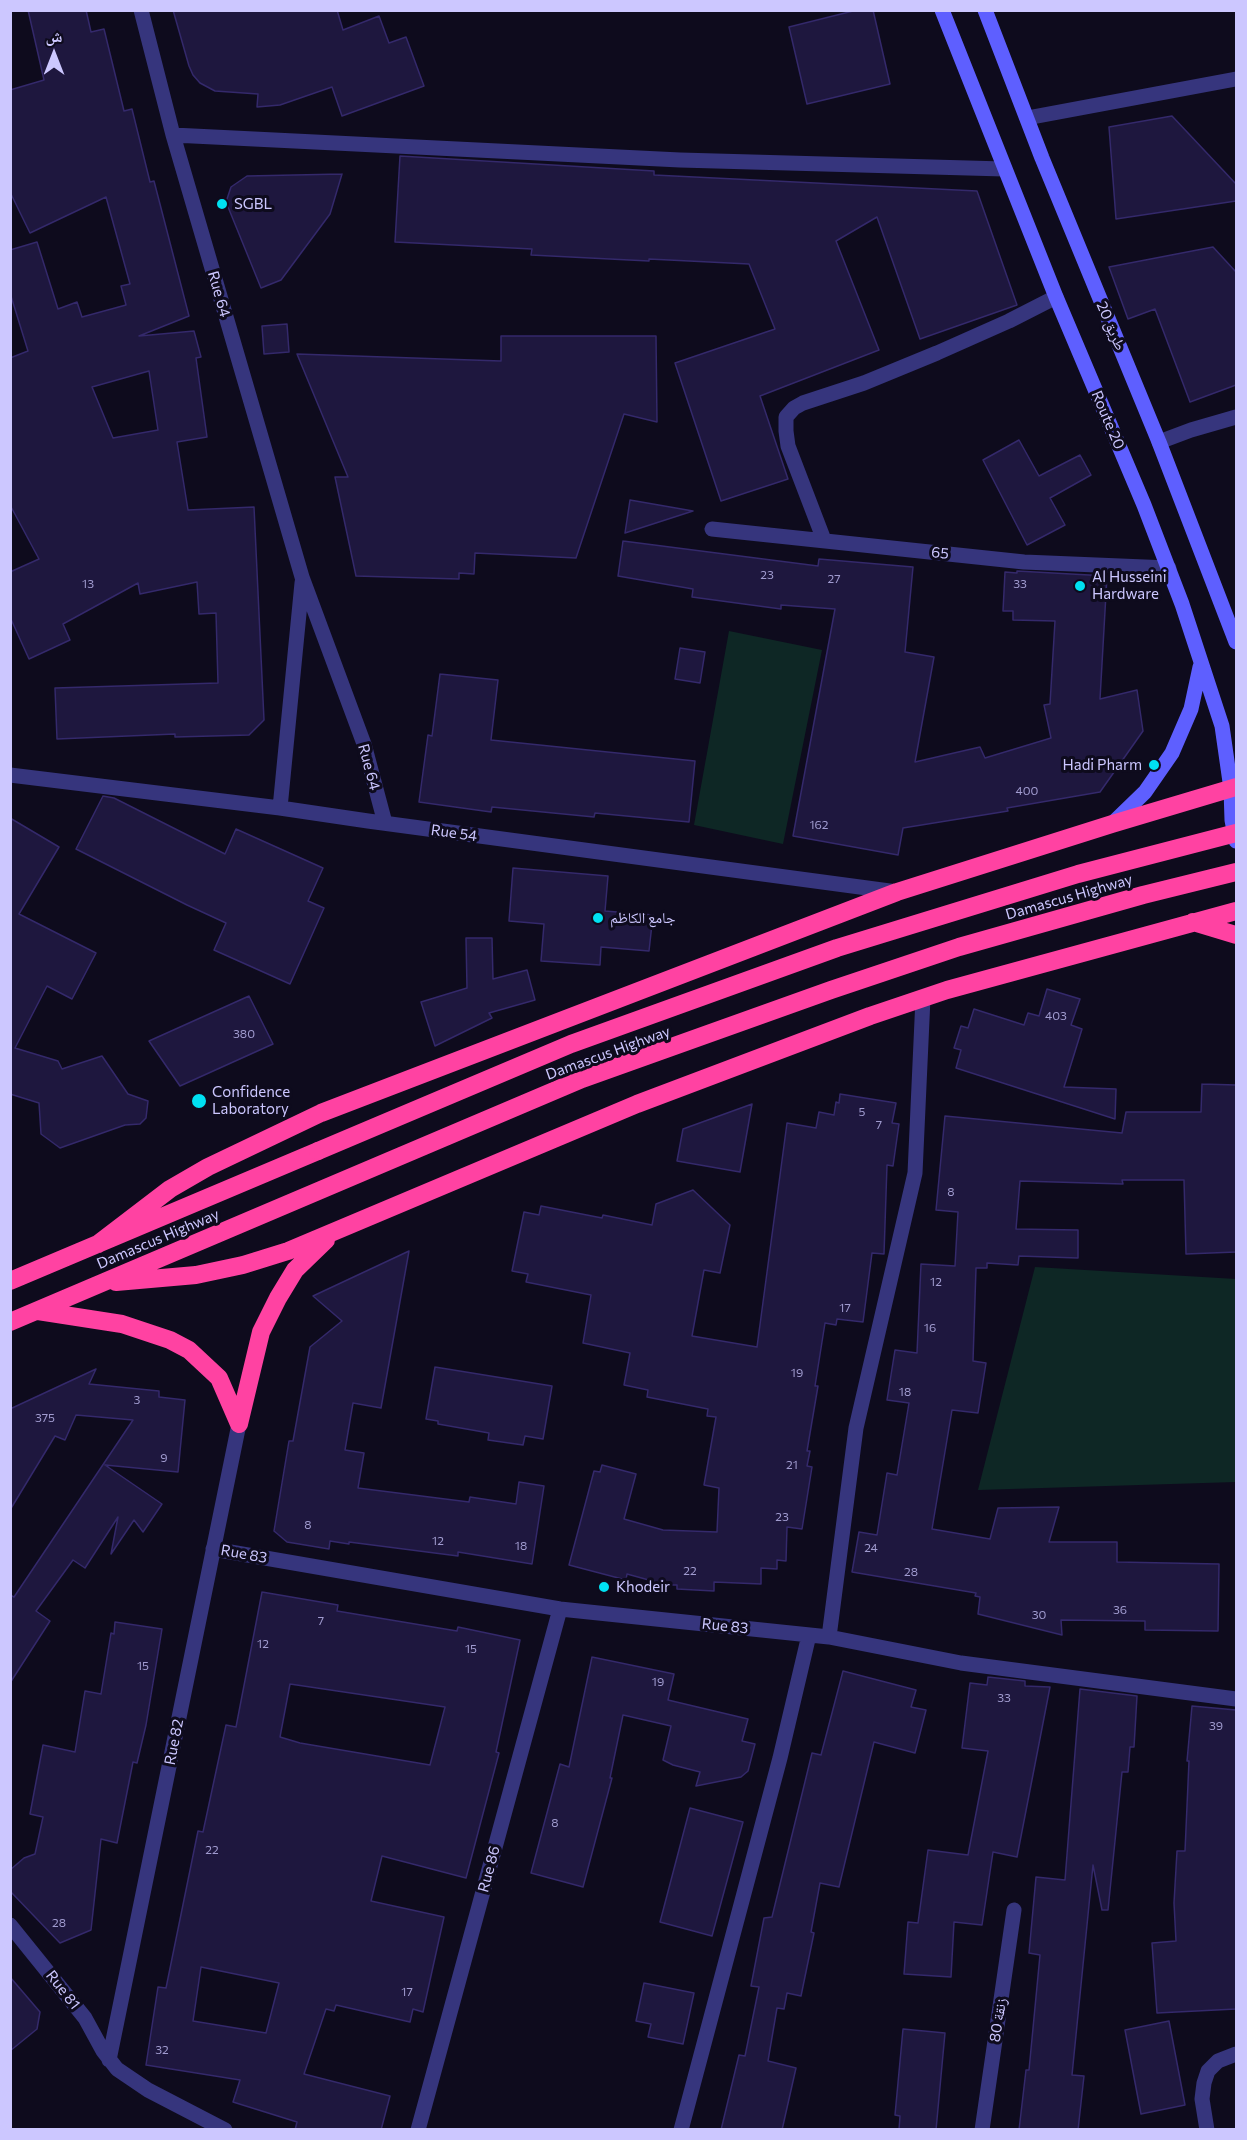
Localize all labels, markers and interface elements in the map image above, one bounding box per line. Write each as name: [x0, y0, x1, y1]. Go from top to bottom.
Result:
north arrow: [24, 24, 84, 84]
text: ش: [46, 26, 62, 45]
place label: SGBL: [234, 195, 272, 213]
marker: SGBL: [215, 197, 229, 211]
street label: Rue 64: [204, 269, 234, 319]
street label: طريق 20: [1093, 299, 1129, 353]
street label: Route 20: [1088, 388, 1128, 452]
street label: 65: [930, 543, 950, 563]
house number: 23: [760, 568, 774, 582]
place label: Al Husseini Hardware: [1092, 568, 1166, 603]
house number: 27: [828, 572, 840, 586]
house number: 13: [82, 577, 94, 591]
house number: 33: [1013, 577, 1027, 591]
marker: Al Husseini Hardware: [1073, 579, 1087, 593]
street label: Rue 64: [354, 742, 384, 792]
place label: Hadi Pharm: [1063, 756, 1142, 774]
marker: Hadi Pharm: [1147, 758, 1161, 772]
house number: 400: [1016, 784, 1038, 798]
house number: 162: [809, 818, 829, 832]
street label: Rue 54: [430, 821, 478, 845]
street label: Damascus Highway: [1004, 870, 1134, 924]
place label: جامع الكاظم: [610, 909, 675, 927]
marker: جامع الكاظم: [591, 911, 605, 925]
house number: 403: [1045, 1009, 1067, 1023]
street label: Damascus Highway: [543, 1022, 673, 1084]
house number: 380: [233, 1027, 255, 1041]
place label: Confidence Laboratory: [212, 1083, 290, 1118]
marker: Confidence Laboratory: [190, 1092, 208, 1110]
house number: 5: [859, 1105, 865, 1119]
house number: 7: [876, 1118, 882, 1132]
house number: 8: [947, 1185, 955, 1199]
street label: Damascus Highway: [94, 1205, 222, 1273]
house number: 12: [930, 1275, 942, 1289]
house number: 17: [839, 1301, 851, 1315]
house number: 16: [924, 1321, 936, 1335]
house number: 19: [791, 1366, 803, 1380]
house number: 18: [899, 1385, 911, 1399]
house number: 3: [134, 1393, 140, 1407]
house number: 375: [35, 1411, 55, 1425]
house number: 9: [160, 1451, 168, 1465]
house number: 21: [786, 1458, 798, 1472]
house number: 23: [775, 1510, 789, 1524]
house number: 8: [304, 1518, 312, 1532]
house number: 12: [432, 1534, 444, 1548]
house number: 18: [515, 1539, 527, 1553]
street label: Rue 83: [219, 1541, 269, 1567]
house number: 24: [864, 1541, 878, 1555]
house number: 22: [683, 1564, 697, 1578]
house number: 28: [904, 1565, 918, 1579]
place label: Khodeir: [616, 1578, 670, 1596]
marker: Khodeir: [597, 1580, 611, 1594]
house number: 36: [1113, 1603, 1127, 1617]
house number: 30: [1032, 1608, 1046, 1622]
house number: 7: [318, 1614, 324, 1628]
street label: Rue 83: [701, 1615, 749, 1637]
house number: 12: [257, 1637, 269, 1651]
house number: 15: [465, 1642, 477, 1656]
house number: 15: [137, 1659, 149, 1673]
house number: 19: [652, 1675, 664, 1689]
house number: 33: [997, 1691, 1011, 1705]
street label: Rue 82: [161, 1717, 187, 1767]
house number: 39: [1209, 1719, 1223, 1733]
house number: 8: [551, 1816, 559, 1830]
house number: 22: [205, 1843, 219, 1857]
street label: Rue 86: [474, 1844, 504, 1894]
house number: 28: [52, 1916, 66, 1930]
street label: Rue 81: [42, 1967, 84, 2013]
house number: 17: [401, 1985, 413, 1999]
street label: زنقة 80: [986, 1997, 1010, 2043]
house number: 32: [155, 2043, 169, 2057]

